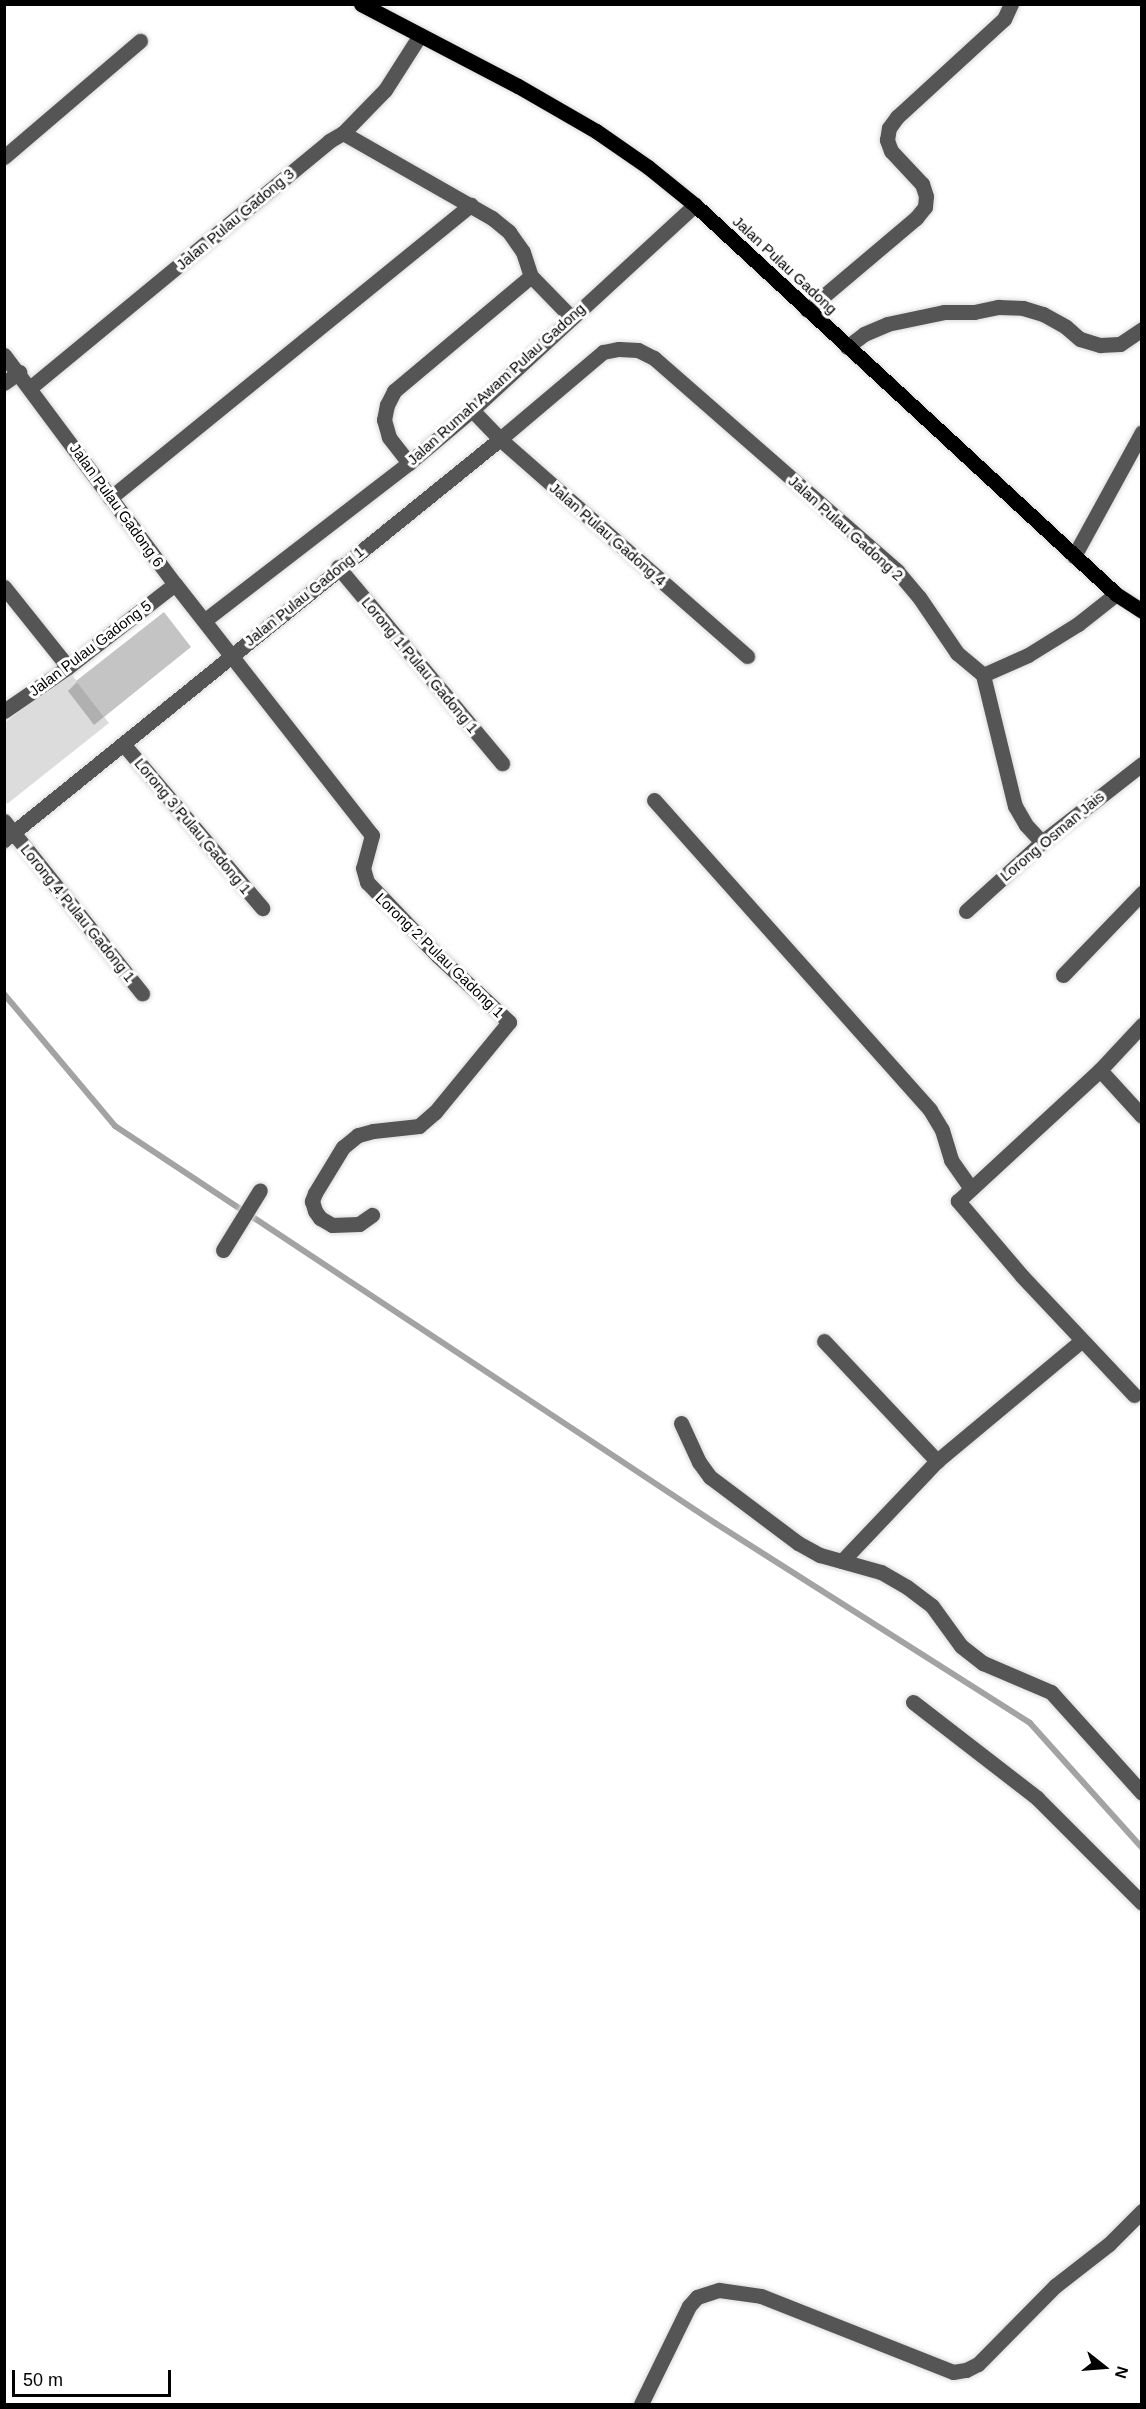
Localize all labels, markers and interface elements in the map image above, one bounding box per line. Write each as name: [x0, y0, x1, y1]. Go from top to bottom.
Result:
street label: Jalan Pulau Gadong 3: [172, 164, 298, 274]
street label: Jalan Pulau Gadong: [729, 212, 841, 318]
street label: Jalan Rumah Awam Pulau Gadong: [403, 299, 589, 469]
street label: Jalan Pulau Gadong 6: [66, 440, 168, 570]
street label: Jalan Pulau Gadong 2: [785, 472, 907, 584]
street label: Jalan Pulau Gadong 4: [546, 479, 670, 589]
street label: Jalan Pulau Gadong 1: [241, 542, 367, 650]
street label: Lorong 1 Pulau Gadong 1: [358, 593, 482, 737]
street label: Jalan Pulau Gadong 5: [25, 596, 155, 700]
street label: Lorong 3 Pulau Gadong 1: [131, 754, 255, 898]
street label: Lorong Osman Jais: [996, 787, 1108, 885]
street label: Lorong 4 Pulau Gadong 1: [17, 841, 139, 985]
street label: Lorong 2 Pulau Gadong 1: [372, 889, 508, 1021]
north arrow: [1074, 2337, 1134, 2397]
scale bar: [15, 2358, 174, 2396]
text: N: [1112, 2364, 1132, 2380]
text: 50 m: [23, 2370, 63, 2390]

